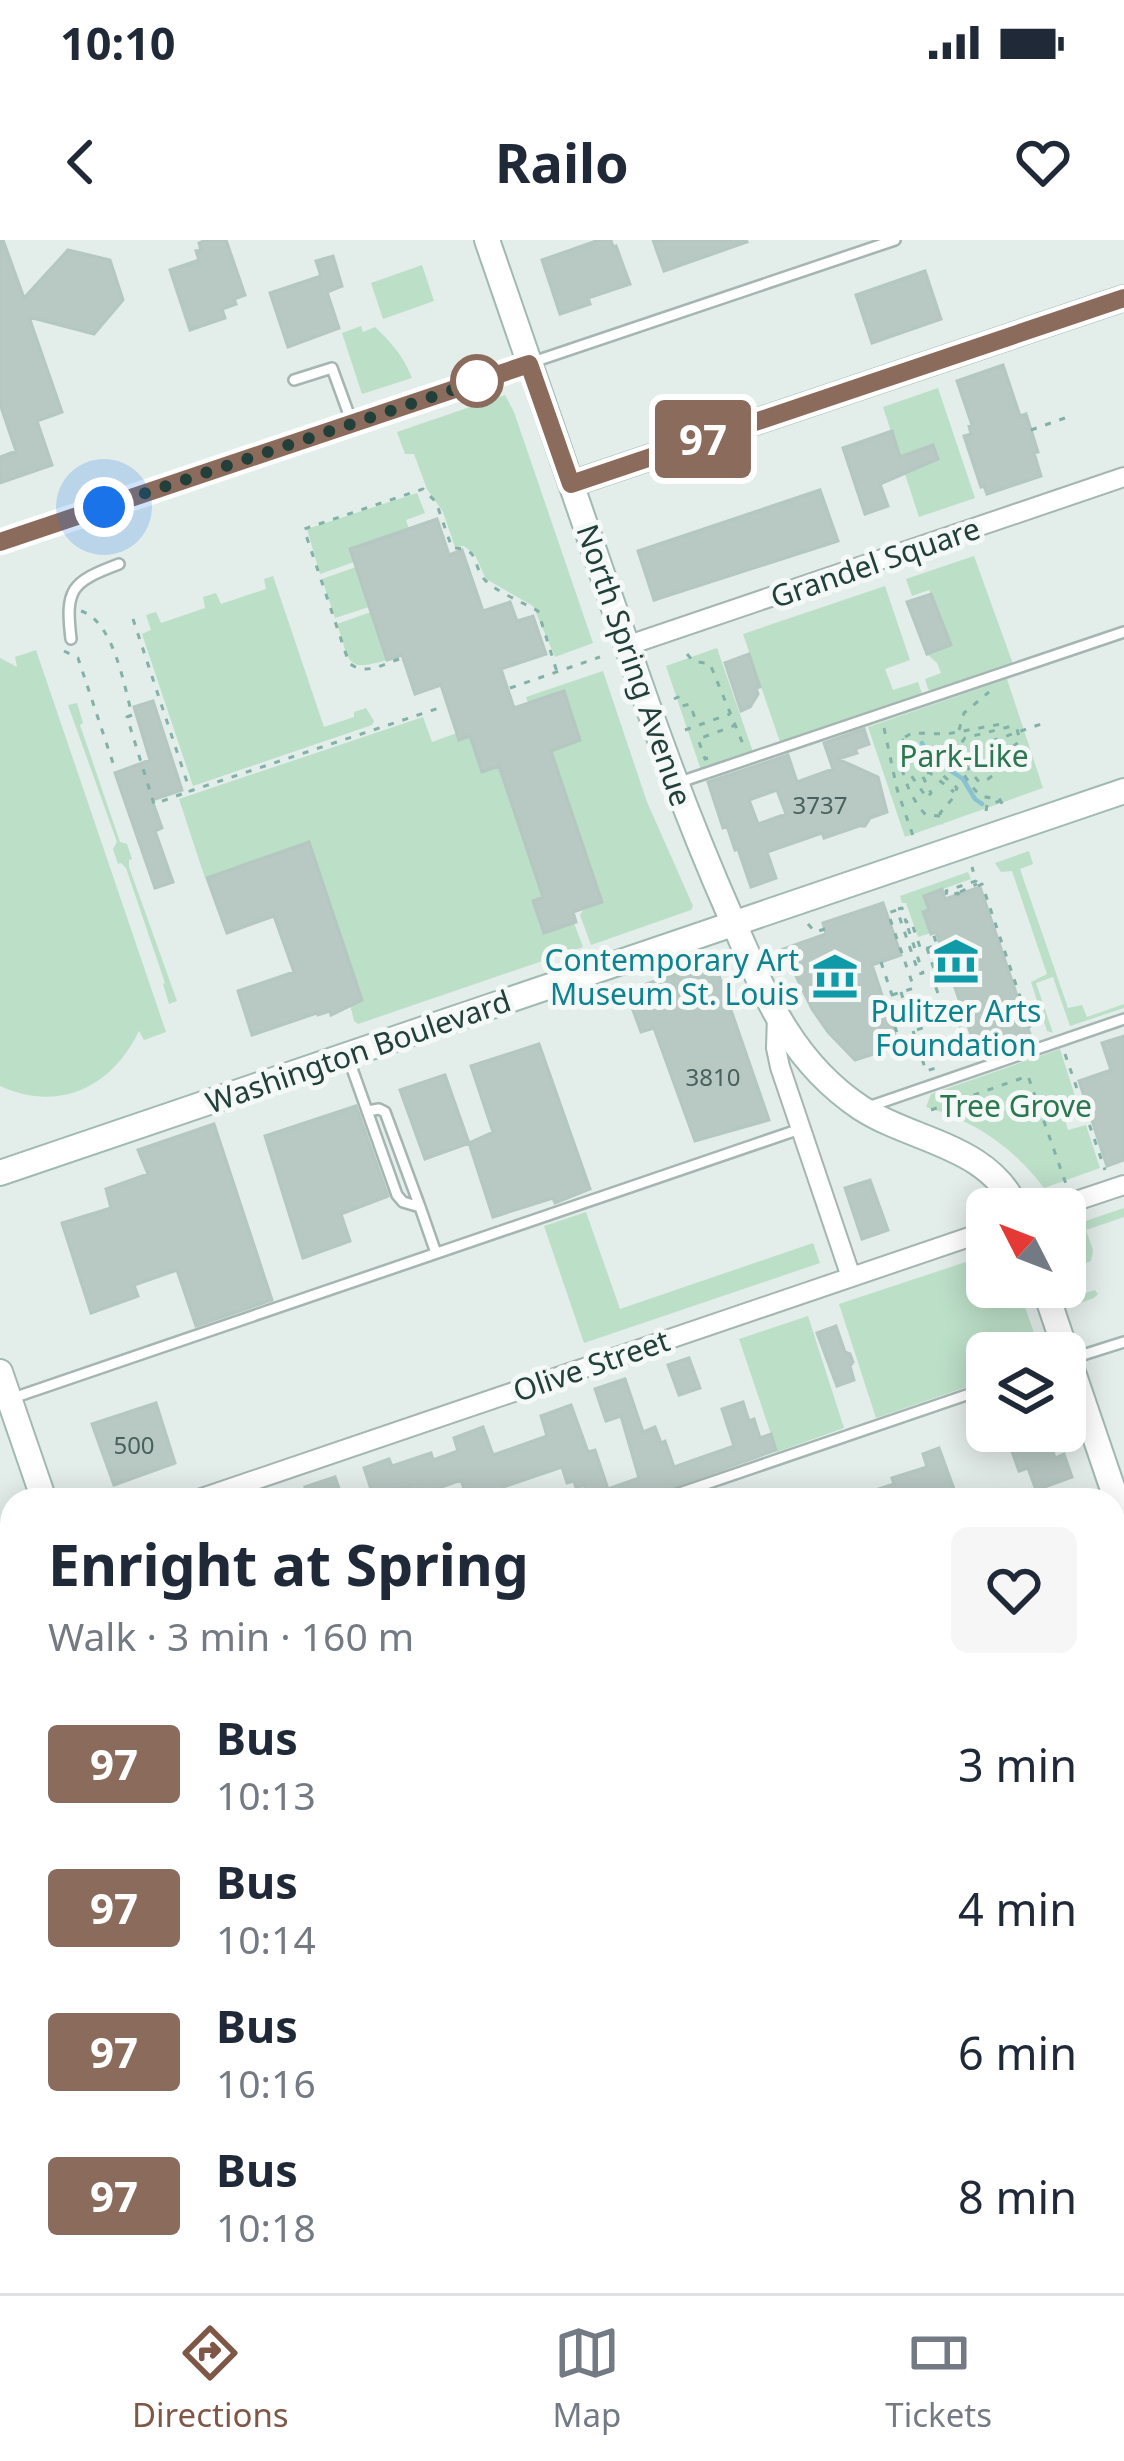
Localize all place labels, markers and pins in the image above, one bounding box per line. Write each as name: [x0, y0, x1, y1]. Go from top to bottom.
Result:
unlabelled marker: [452, 356, 502, 406]
museum icon: Pulitzer Arts Foundation: [931, 936, 981, 986]
place label: Contemporary Art Museum St. Louis: [544, 939, 799, 1014]
museum icon: Contemporary Art Museum St. Louis: [810, 951, 860, 1001]
place label: Pulitzer Arts Foundation: [871, 990, 1041, 1065]

